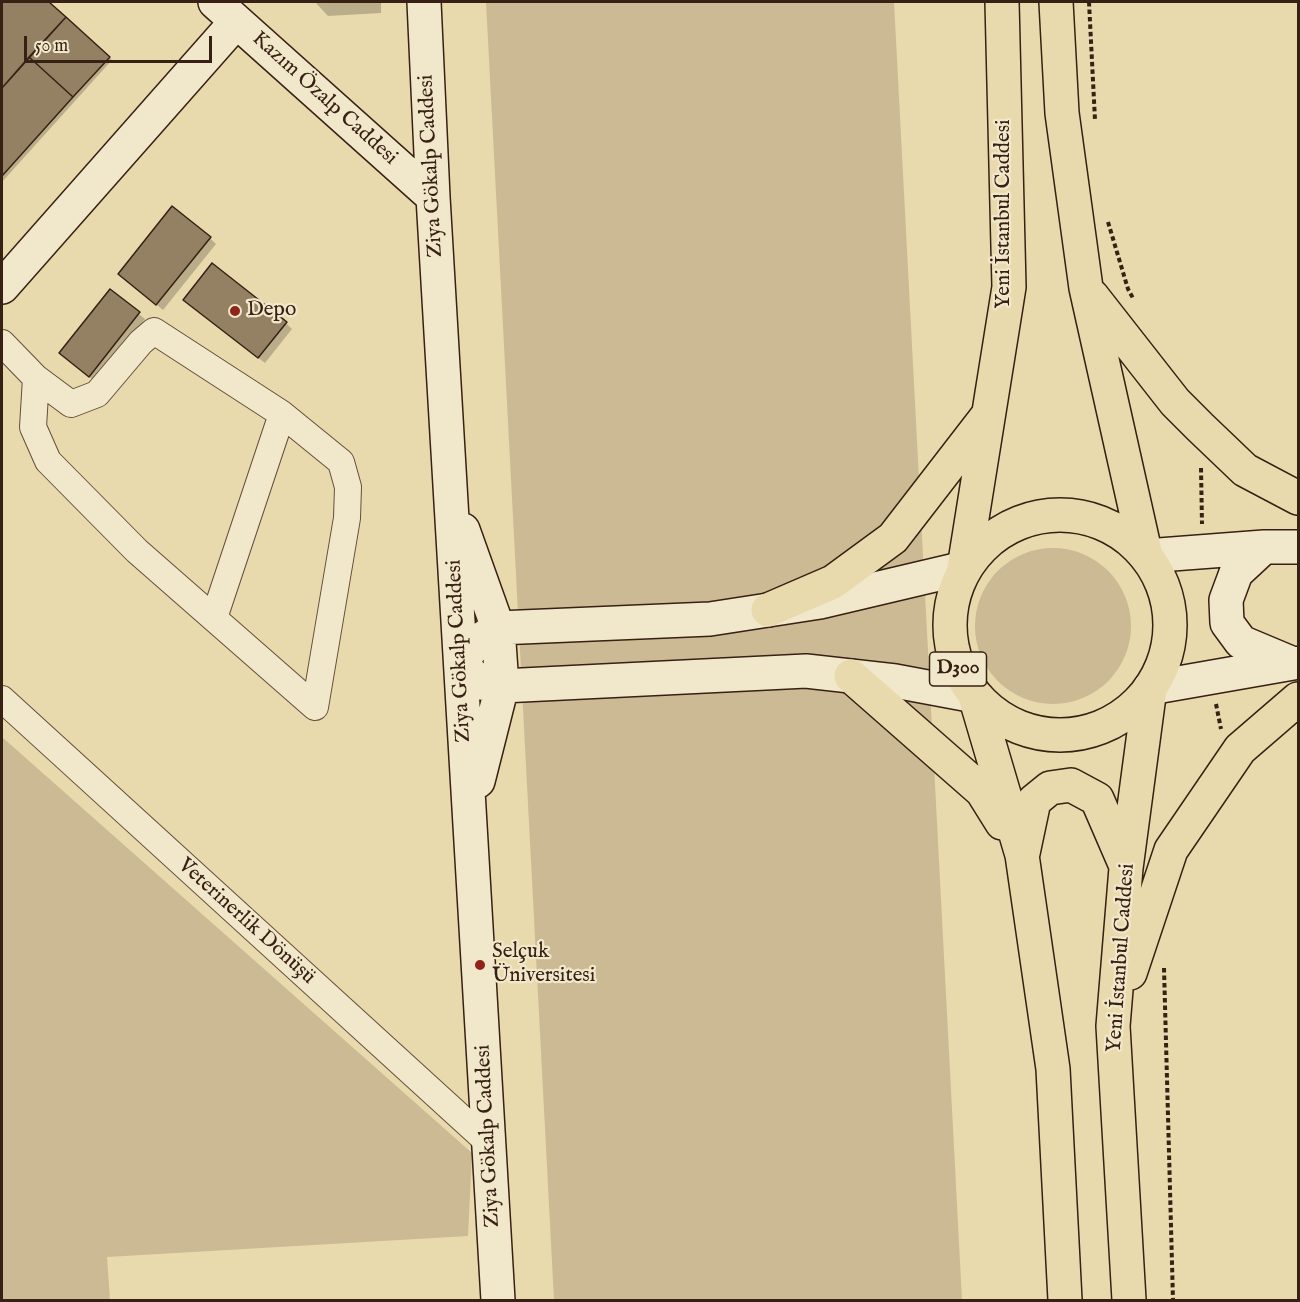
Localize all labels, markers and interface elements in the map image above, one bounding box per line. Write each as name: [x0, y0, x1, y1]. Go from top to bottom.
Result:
scale bar: [27, 24, 214, 62]
street label: Kazım Özalp Caddesi: [246, 27, 402, 171]
text: 50 m: [35, 35, 68, 58]
street label: Ziya Gökalp Caddesi: [415, 74, 449, 258]
street label: Yeni İstanbul Caddesi: [992, 119, 1018, 309]
place label: Depo: [247, 298, 296, 324]
marker: Depo: [228, 304, 242, 318]
street label: Ziya Gökalp Caddesi: [443, 559, 477, 743]
road number: D300: [930, 652, 986, 686]
street label: Veterinerlik Dönüşü: [172, 854, 320, 990]
street label: Yeni İstanbul Caddesi: [1103, 863, 1141, 1053]
place label: Selçuk Üniversitesi: [492, 940, 595, 990]
marker: Selçuk Üniversitesi: [473, 958, 487, 972]
street label: Ziya Gökalp Caddesi: [472, 1044, 506, 1228]

